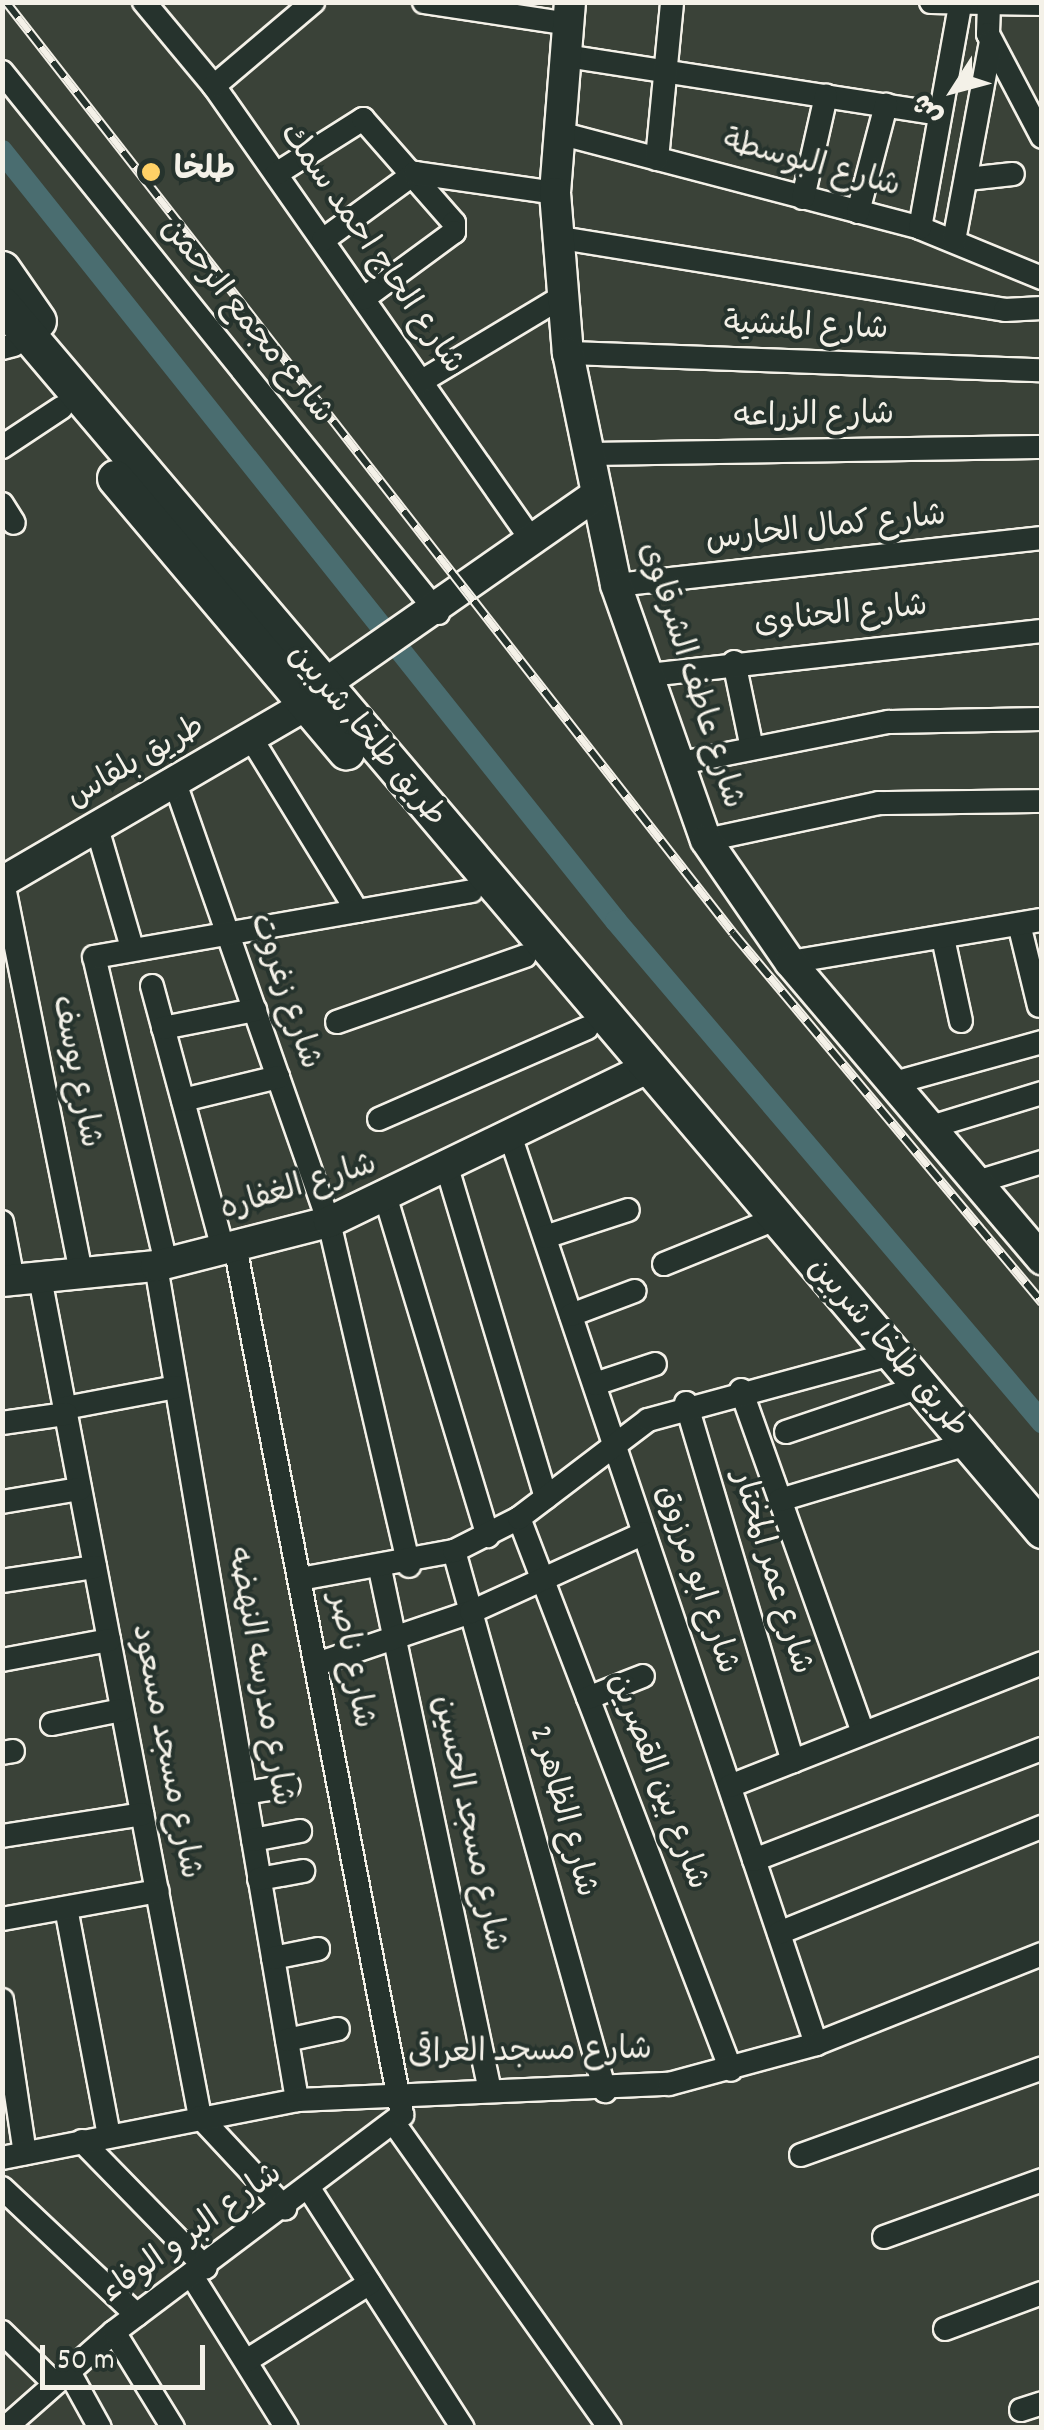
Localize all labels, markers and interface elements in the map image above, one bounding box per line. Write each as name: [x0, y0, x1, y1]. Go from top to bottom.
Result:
north arrow: [904, 40, 1004, 140]
text: ش: [904, 83, 955, 132]
street label: شارع الحاج احمد سمك: [269, 117, 471, 383]
street label: شارع البوسطة: [718, 124, 904, 208]
place label: طلخا: [174, 153, 235, 191]
marker: طلخا: [138, 159, 164, 185]
street label: شارع مجمع الرحمن: [150, 211, 340, 433]
street label: شارع المنشية: [723, 307, 889, 351]
street label: شارع الزراعه: [733, 397, 895, 439]
street label: شارع كمال الحارس: [704, 498, 948, 562]
street label: شارع عاطف الشرقاوى: [628, 538, 750, 814]
street label: شارع الحناوى: [753, 589, 929, 645]
street label: طريق طلخا, شربين: [277, 638, 453, 836]
street label: طريق بلقاس: [61, 709, 213, 819]
street label: شارع زغروت: [238, 909, 328, 1075]
street label: شارع يوسف: [40, 993, 108, 1151]
street label: شارع الغفاره: [216, 1147, 382, 1231]
street label: طريق طلخا, شربين: [797, 1251, 975, 1447]
street label: شارع عمر المختار: [721, 1466, 819, 1680]
street label: شارع ابو مرزوق: [645, 1480, 745, 1680]
street label: شارع مدرسه النهضه: [216, 1544, 300, 1810]
street label: شارع ناصر: [317, 1590, 381, 1732]
street label: شارع مسجد مسعود: [120, 1621, 208, 1883]
street label: شارع بين القصرين: [597, 1668, 715, 1896]
street label: شارع مسجد الحسين: [421, 1692, 513, 1956]
street label: شارع الظاهر 2: [518, 1722, 604, 1902]
street label: شارع مسجد العراقى: [408, 2033, 652, 2075]
street label: شارع البر و الوفاء: [95, 2156, 291, 2314]
scale bar: [45, 2325, 210, 2387]
text: 50 m: [57, 2341, 115, 2384]

